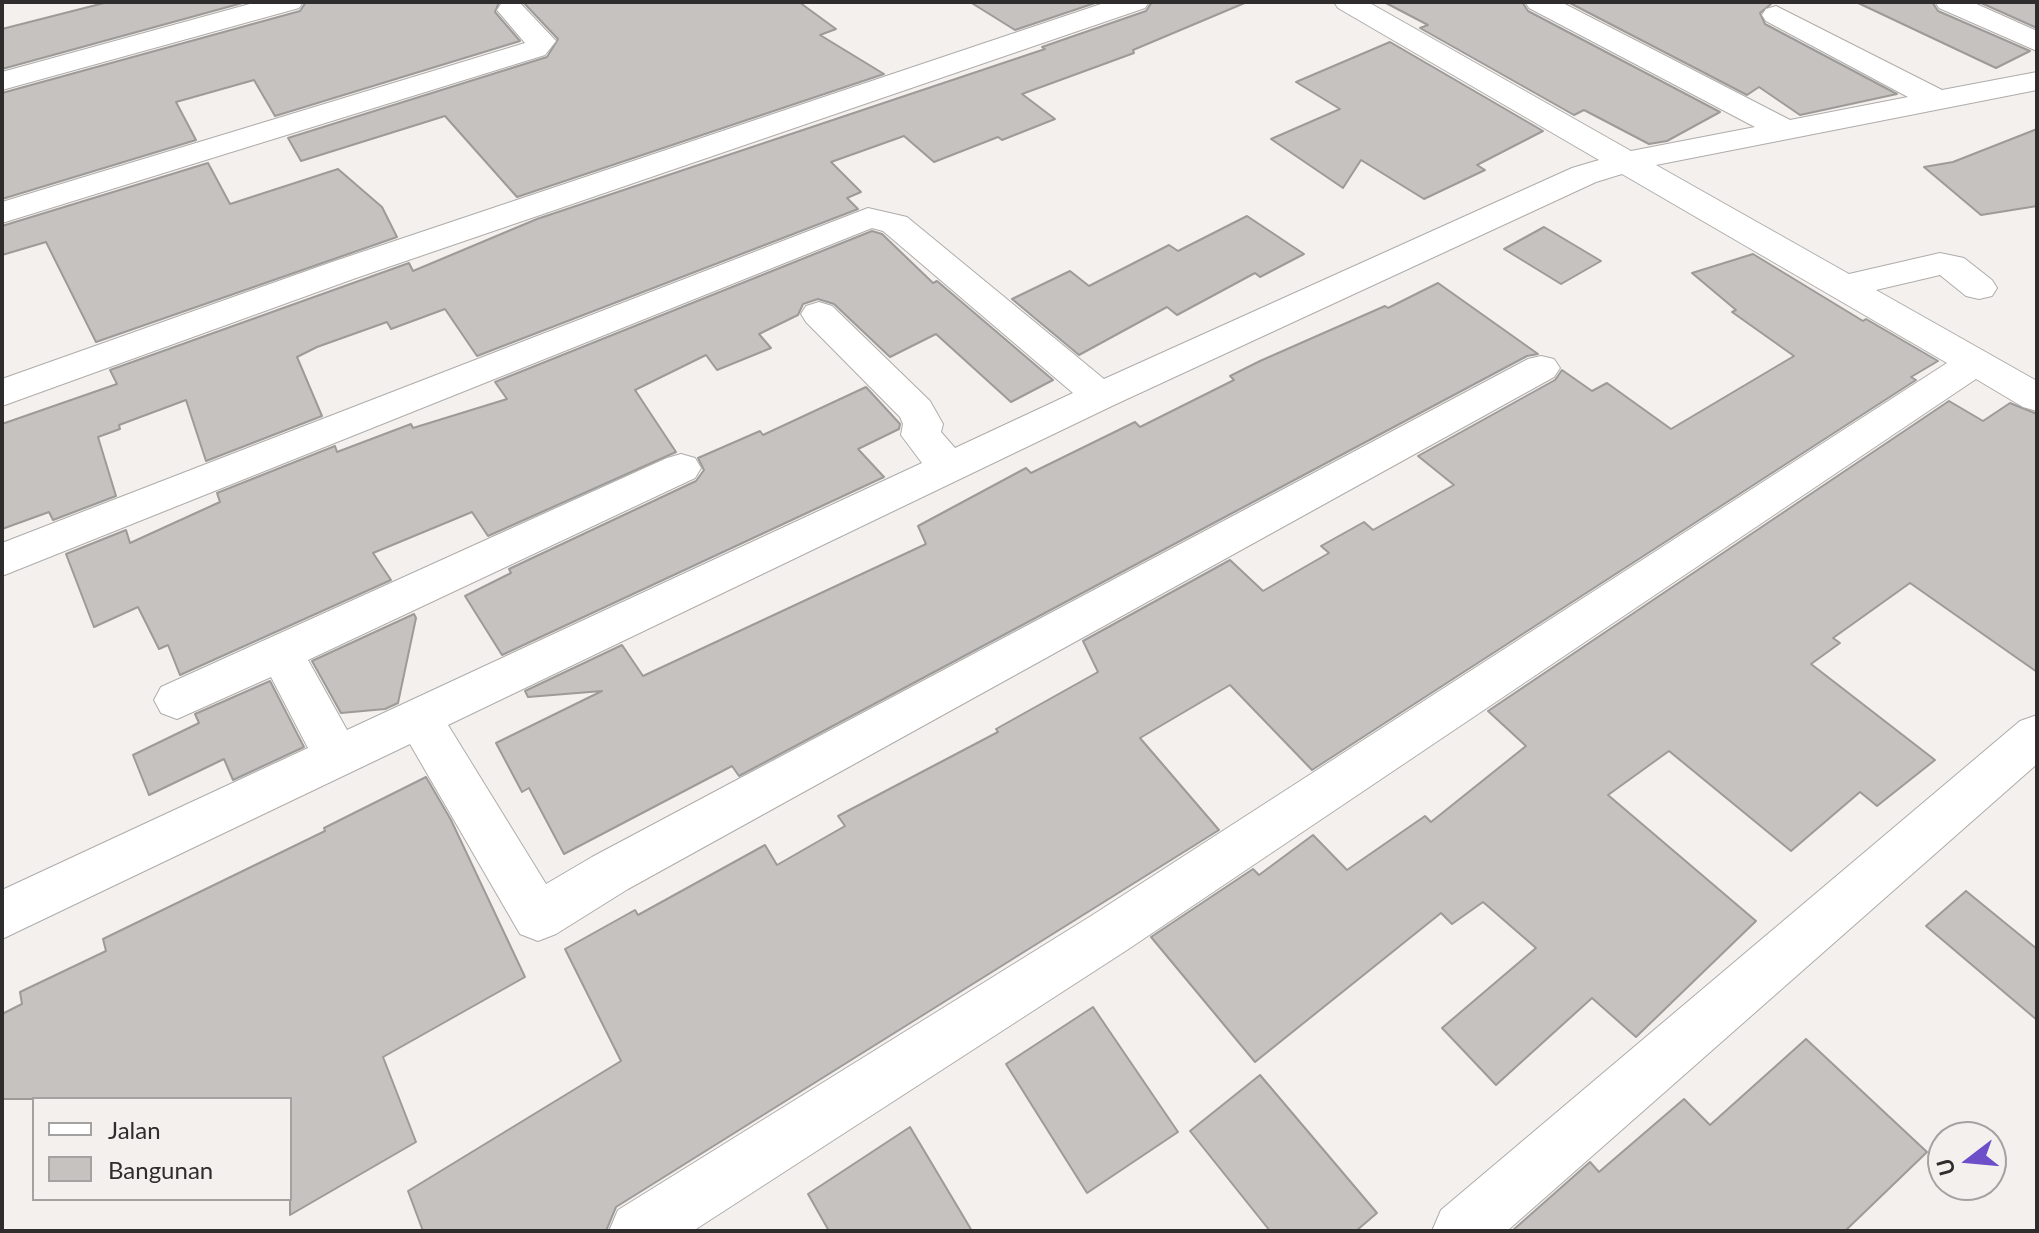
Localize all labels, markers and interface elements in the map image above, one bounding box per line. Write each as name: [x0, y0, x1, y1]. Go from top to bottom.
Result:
legend: [32, 1097, 292, 1201]
text: Jalan: [108, 1115, 161, 1144]
north arrow: [1927, 1121, 2007, 1201]
text: Bangunan: [108, 1155, 213, 1184]
text: U: [1930, 1156, 1961, 1179]

